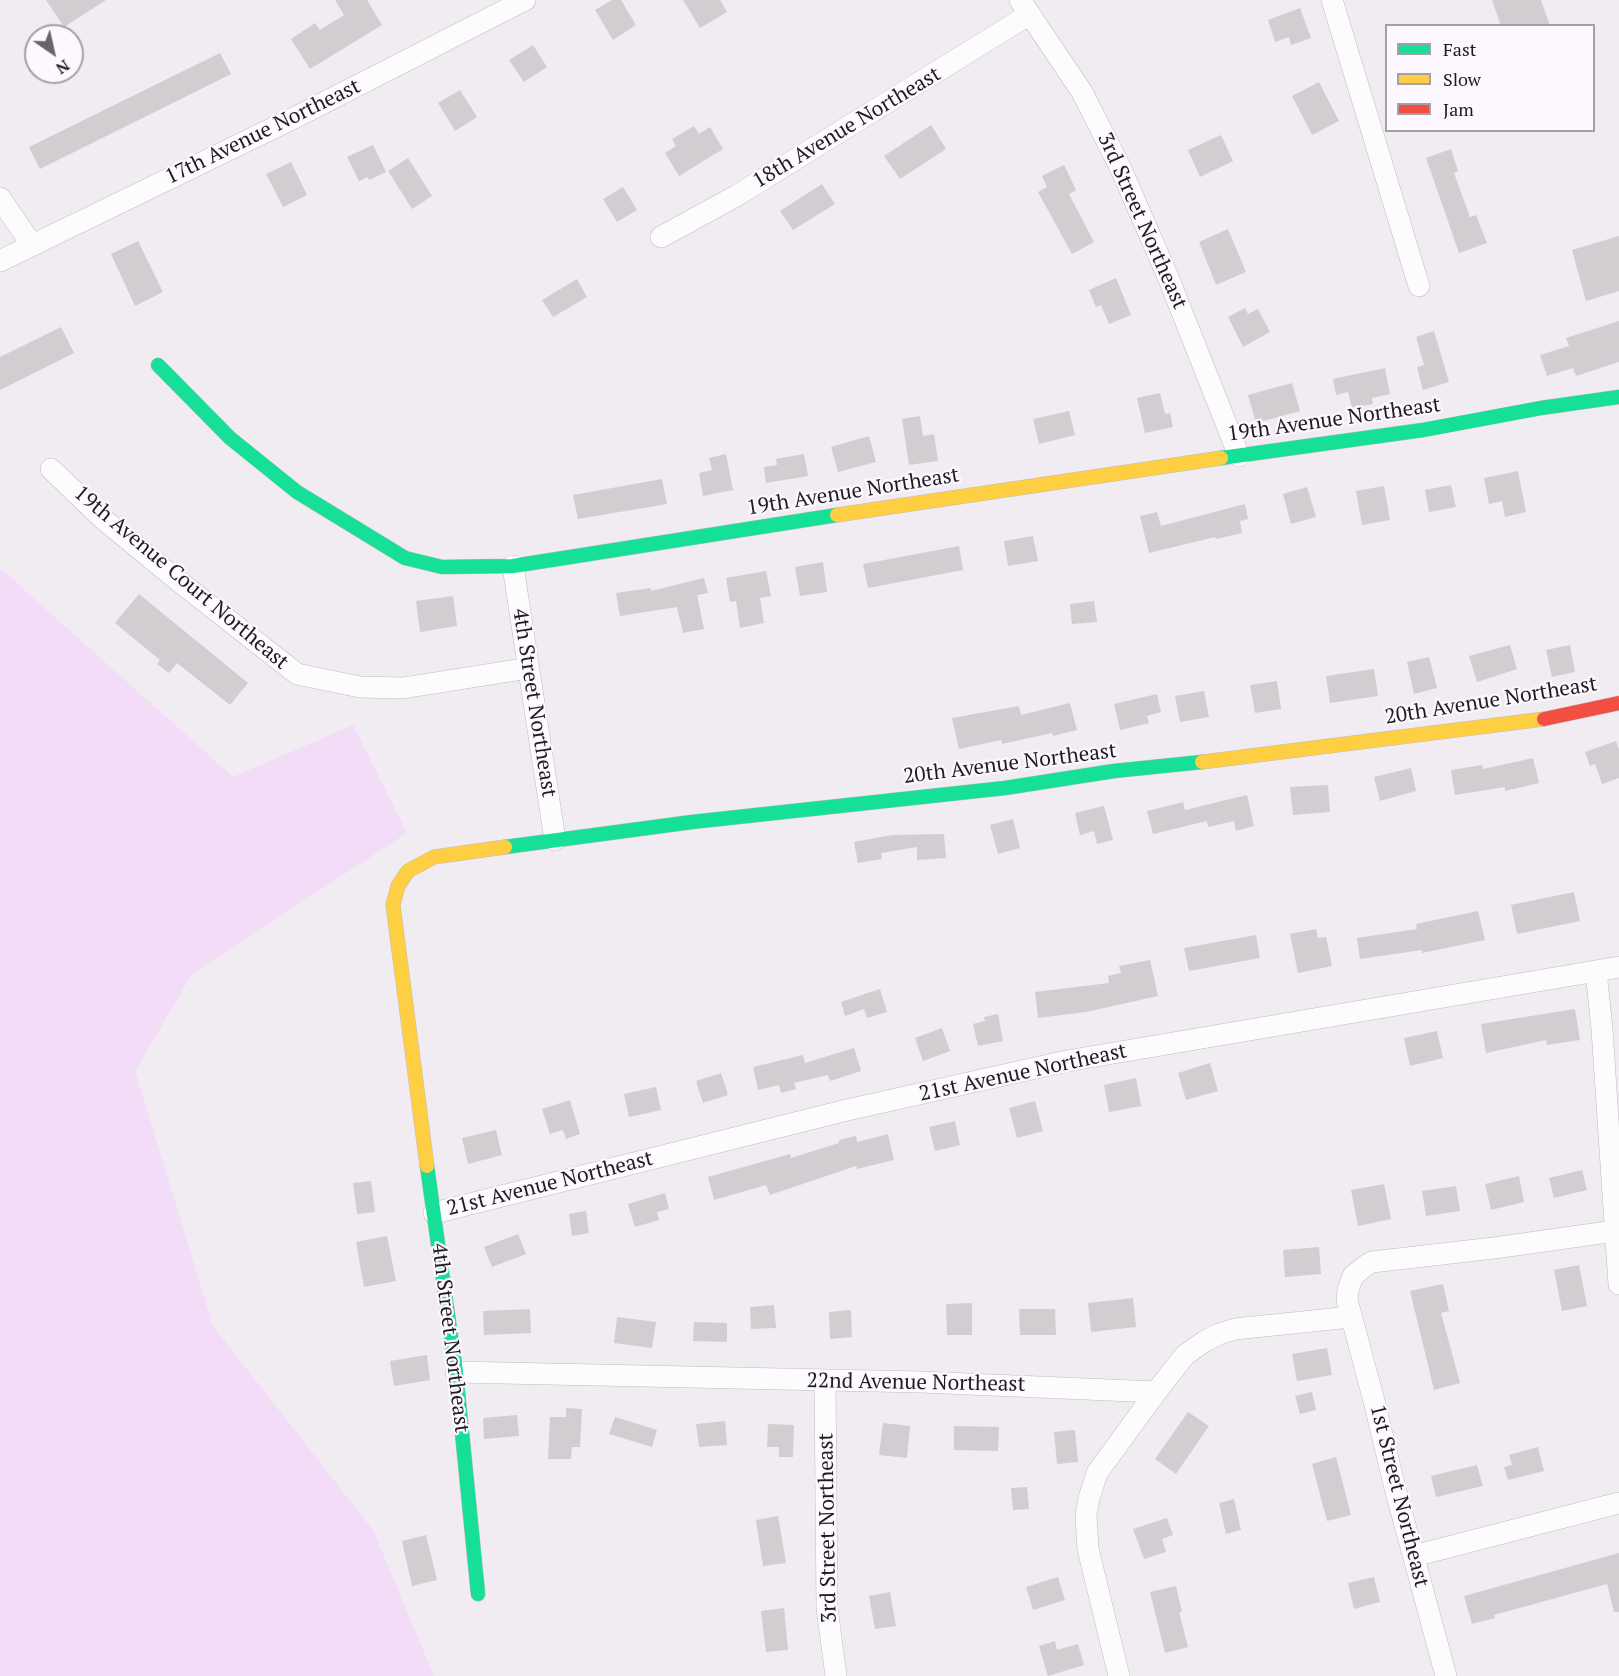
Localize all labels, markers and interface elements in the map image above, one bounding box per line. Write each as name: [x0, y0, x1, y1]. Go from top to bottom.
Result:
north arrow: [24, 24, 84, 84]
legend: [1385, 24, 1595, 132]
text: Fast: [1443, 37, 1476, 61]
text: N: [52, 55, 74, 80]
street label: 18th Avenue Northeast: [749, 62, 945, 194]
text: Slow: [1443, 67, 1481, 91]
street label: 17th Avenue Northeast: [161, 74, 365, 190]
text: Jam: [1443, 97, 1474, 121]
street label: 3rd Street Northeast: [1092, 129, 1192, 313]
street label: 19th Avenue Northeast: [1226, 393, 1442, 447]
street label: 19th Avenue Northeast: [745, 463, 961, 521]
street label: 19th Avenue Court Northeast: [69, 481, 293, 675]
street label: 4th Street Northeast: [507, 607, 561, 799]
street label: 20th Avenue Northeast: [1383, 672, 1599, 730]
street label: 20th Avenue Northeast: [902, 738, 1118, 790]
street label: 21st Avenue Northeast: [917, 1039, 1129, 1107]
street label: 21st Avenue Northeast: [444, 1146, 656, 1222]
street label: 4th Street Northeast: [426, 1242, 474, 1434]
street label: 22nd Avenue Northeast: [806, 1368, 1026, 1398]
street label: 1st Street Northeast: [1364, 1402, 1434, 1590]
street label: 3rd Street Northeast: [814, 1433, 842, 1623]

